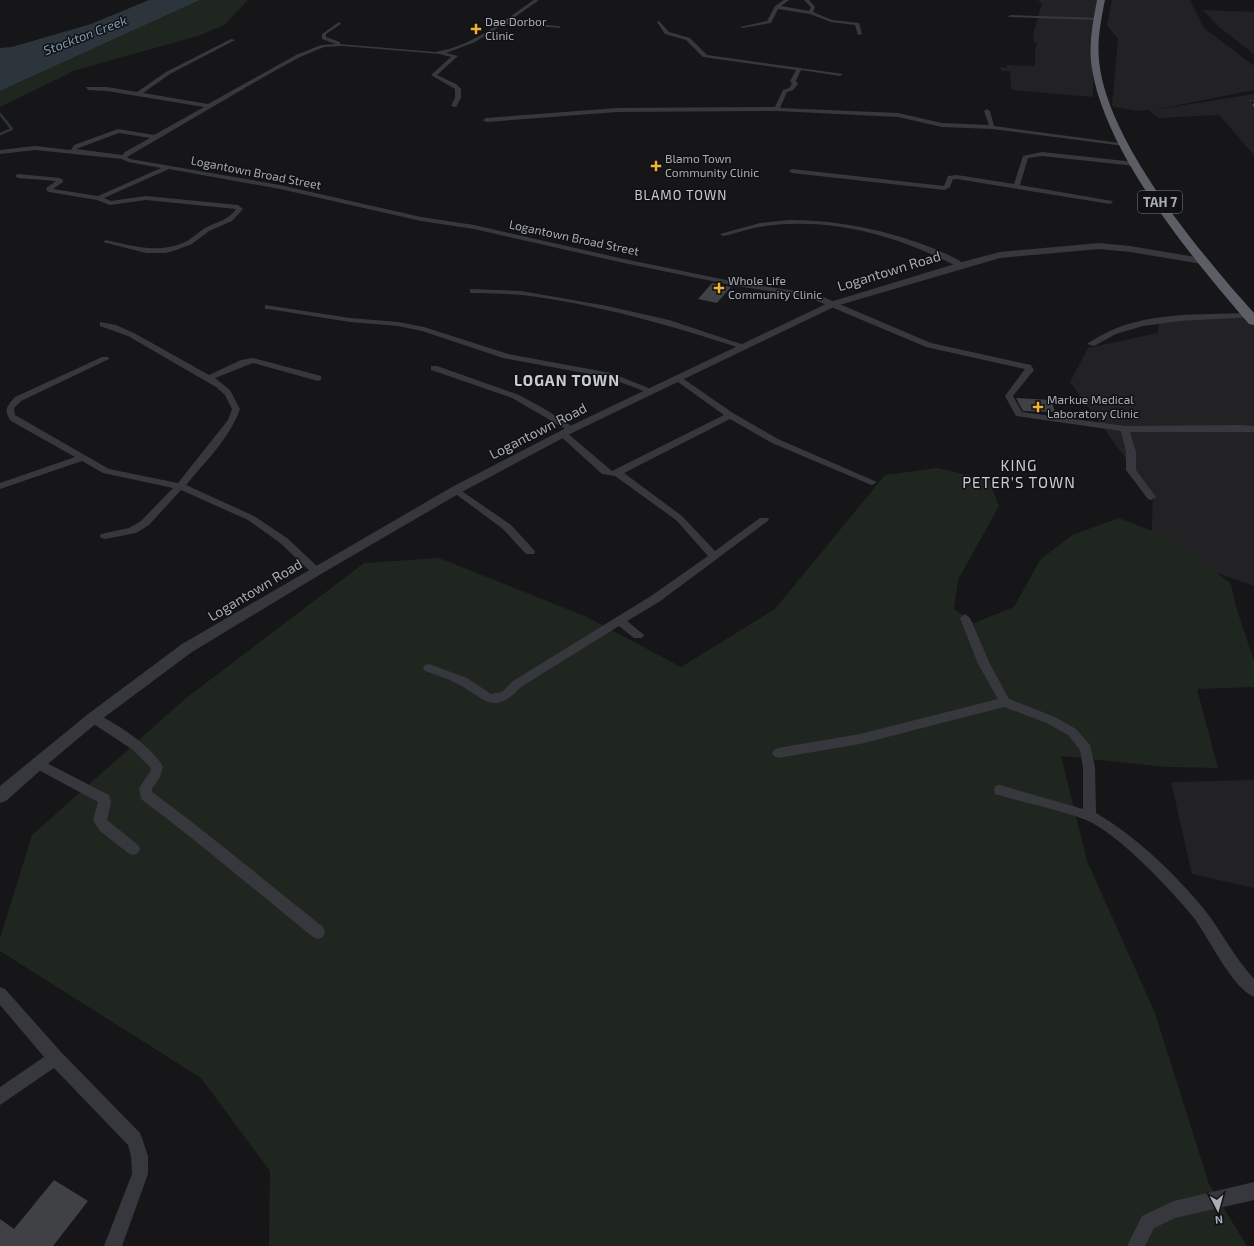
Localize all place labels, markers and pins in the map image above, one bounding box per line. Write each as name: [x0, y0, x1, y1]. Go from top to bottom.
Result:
place label: Dae Dorbor Clinic: [485, 14, 547, 42]
marker: Dae Dorbor Clinic: [470, 23, 482, 35]
place label: Blamo Town Community Clinic: [665, 151, 759, 179]
marker: Blamo Town Community Clinic: [650, 160, 662, 172]
place label: Whole Life Community Clinic: [728, 273, 822, 301]
marker: Whole Life Community Clinic: [713, 282, 725, 294]
place label: Markue Medical Laboratory Clinic: [1047, 392, 1139, 420]
marker: Markue Medical Laboratory Clinic: [1032, 401, 1044, 413]

